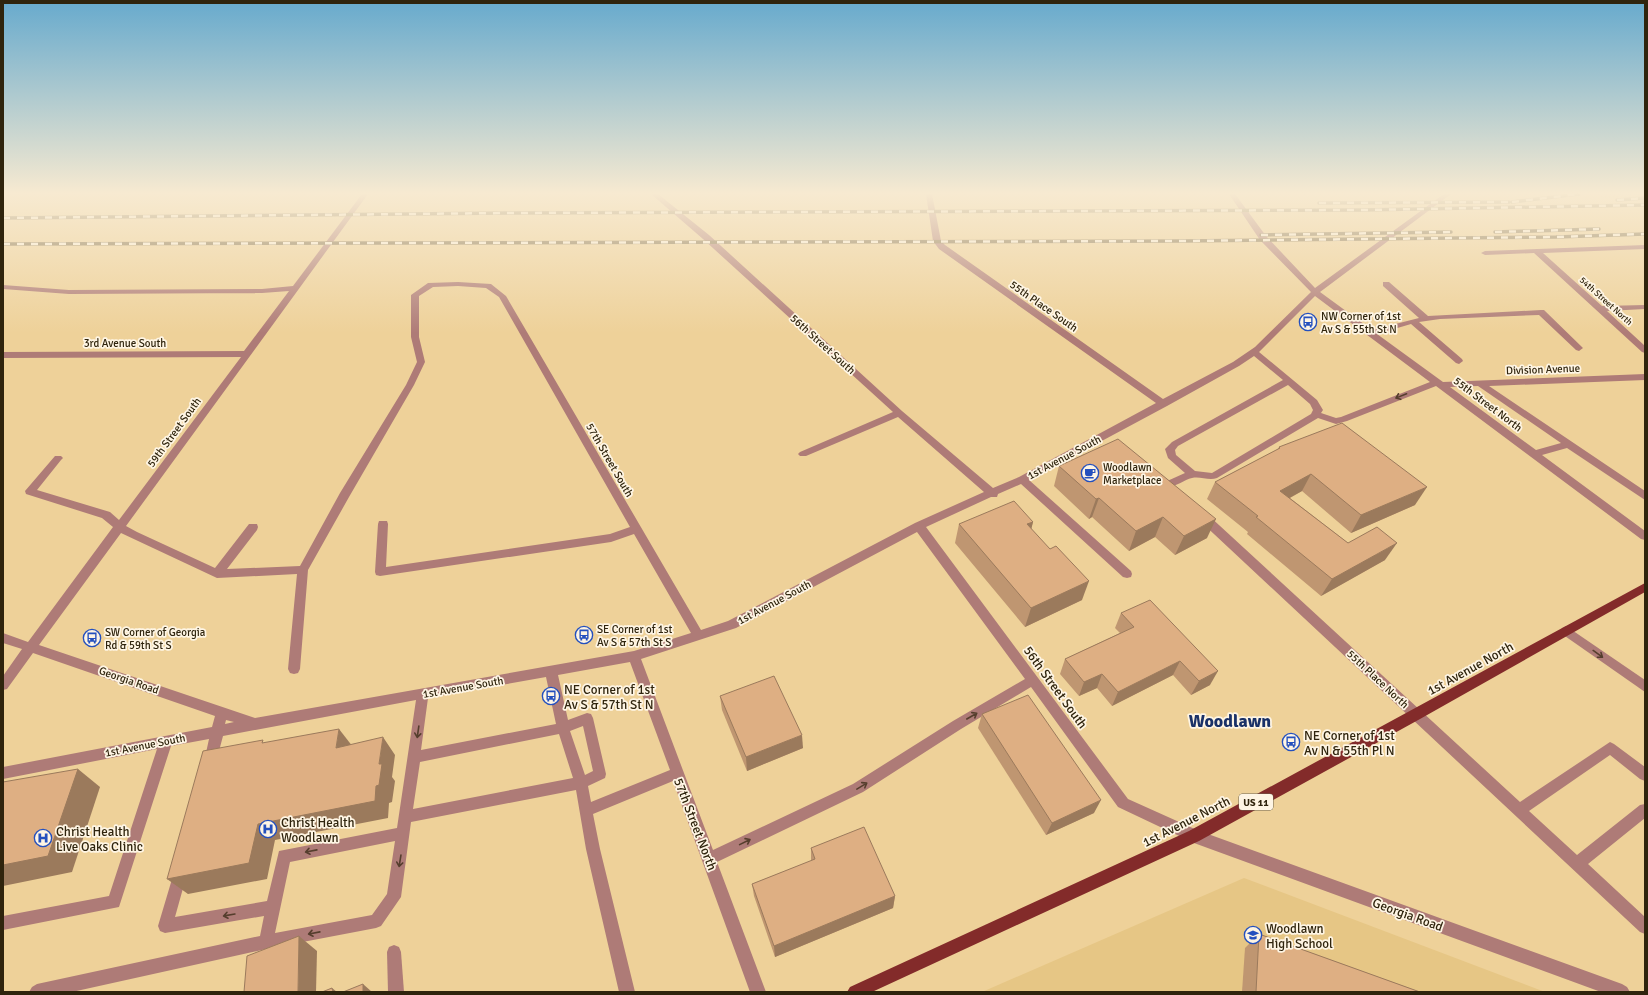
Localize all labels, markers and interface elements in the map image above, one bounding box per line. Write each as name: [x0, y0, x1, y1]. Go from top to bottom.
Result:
street label: 54th Street North: [1577, 275, 1635, 328]
street label: 55th Place South: [1007, 278, 1080, 335]
place label: NW Corner of 1st Av S & 55th St N: [1321, 310, 1401, 336]
street label: 56th Street South: [788, 312, 858, 377]
bus stop icon: NW Corner of 1st Av S & 55th St N: [1298, 312, 1318, 332]
street label: 3rd Avenue South: [84, 337, 166, 350]
street label: Division Avenue: [1506, 362, 1580, 377]
street label: 55th Street North: [1451, 374, 1525, 434]
one-way arrow: [1396, 393, 1408, 400]
street label: 59th Street South: [145, 395, 204, 470]
street label: 57th Street South: [583, 421, 636, 499]
street label: 1st Avenue South: [1025, 433, 1103, 482]
place label: Woodlawn Marketplace: [1103, 461, 1161, 487]
cafe icon: Woodlawn Marketplace: [1080, 463, 1100, 483]
street label: 1st Avenue South: [735, 578, 813, 627]
place label: SE Corner of 1st Av S & 57th St S: [597, 623, 673, 649]
bus stop icon: SE Corner of 1st Av S & 57th St S: [574, 625, 594, 645]
place label: SW Corner of Georgia Rd & 59th St S: [105, 626, 206, 652]
bus stop icon: SW Corner of Georgia Rd & 59th St S: [82, 628, 102, 648]
street label: 1st Avenue North: [1425, 639, 1516, 699]
street label: 56th Street South: [1020, 643, 1090, 732]
street label: 55th Place North: [1344, 647, 1411, 711]
one-way arrow: [1592, 650, 1603, 658]
street label: Georgia Road: [97, 664, 161, 697]
street label: 1st Avenue South: [422, 674, 504, 701]
place label: NE Corner of 1st Av S & 57th St N: [564, 682, 655, 713]
bus stop icon: NE Corner of 1st Av S & 57th St N: [541, 686, 561, 706]
district label: Woodlawn: [1189, 710, 1271, 732]
one-way arrow: [966, 712, 978, 720]
one-way arrow: [414, 725, 422, 738]
place label: NE Corner of 1st Av N & 55th Pl N: [1304, 728, 1395, 759]
street label: 1st Avenue South: [104, 731, 186, 760]
bus stop icon: NE Corner of 1st Av N & 55th Pl N: [1281, 732, 1301, 752]
street label: 57th Street North: [670, 776, 720, 873]
one-way arrow: [856, 781, 867, 790]
street label: 1st Avenue North: [1140, 793, 1233, 851]
road number: US 11: [1239, 794, 1273, 810]
place label: Christ Health Woodlawn: [281, 815, 355, 846]
hospital icon: Christ Health Woodlawn: [258, 819, 278, 839]
place label: Christ Health Live Oaks Clinic: [56, 824, 143, 855]
hospital icon: Christ Health Live Oaks Clinic: [33, 828, 53, 848]
one-way arrow: [738, 838, 750, 845]
one-way arrow: [305, 847, 318, 855]
one-way arrow: [396, 854, 404, 867]
street label: Georgia Road: [1370, 895, 1445, 935]
one-way arrow: [222, 911, 235, 919]
place label: Woodlawn High School: [1266, 921, 1333, 952]
school or university icon: Woodlawn High School: [1243, 925, 1263, 945]
one-way arrow: [307, 929, 320, 937]

